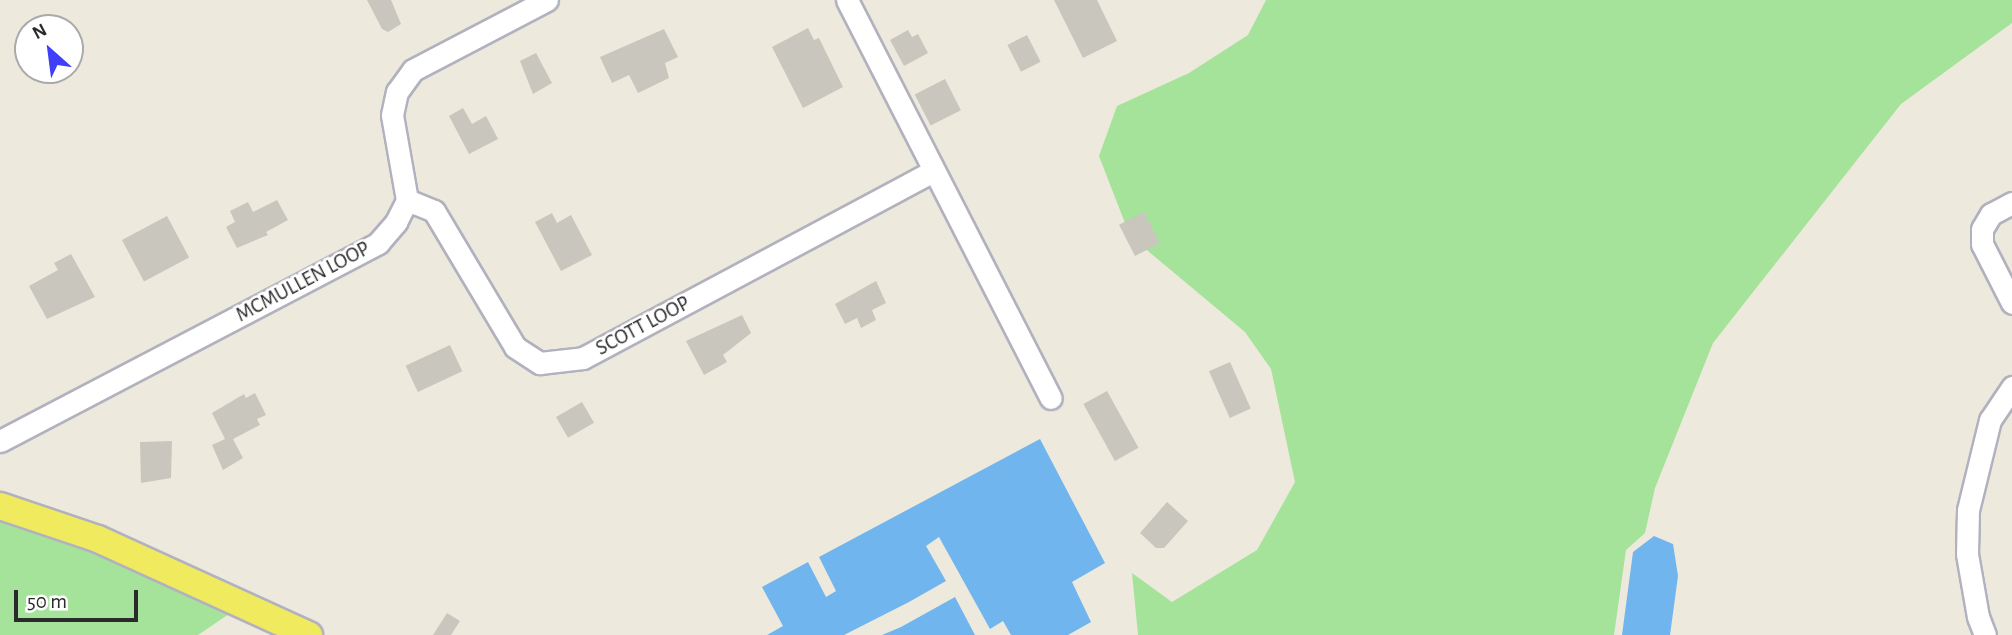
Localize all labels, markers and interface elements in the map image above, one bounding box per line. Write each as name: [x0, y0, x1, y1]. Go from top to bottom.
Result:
north arrow: [14, 14, 84, 84]
text: N: [30, 20, 50, 43]
street label: MCMULLEN LOOP: [232, 236, 374, 328]
street label: SCOTT LOOP: [592, 291, 694, 361]
scale bar: [18, 576, 142, 620]
text: 50 m: [27, 591, 67, 612]

